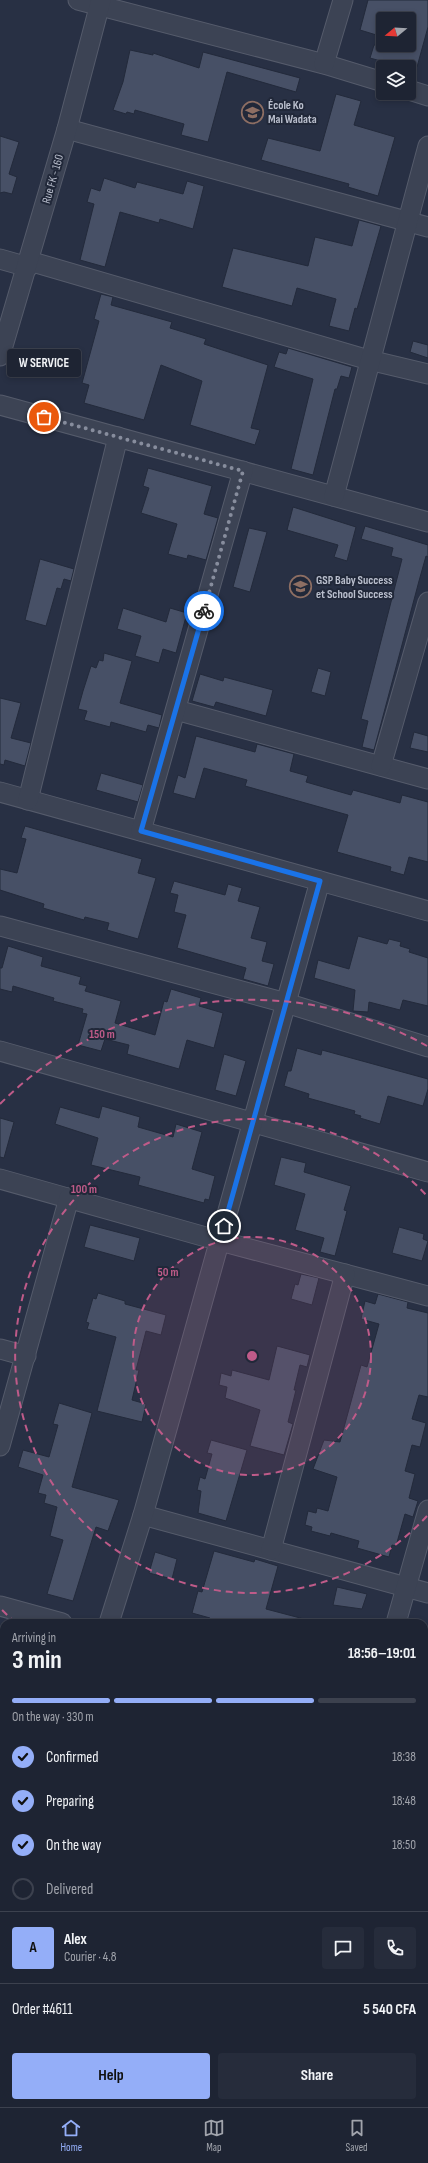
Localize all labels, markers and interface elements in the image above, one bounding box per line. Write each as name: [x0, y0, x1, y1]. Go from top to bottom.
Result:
north arrow: [376, 12, 416, 52]
map controls: [376, 12, 416, 100]
button: layers: [376, 60, 416, 100]
place label: École Ko Mai Wadata: [268, 98, 317, 127]
school or university icon: École Ko Mai Wadata: [239, 99, 265, 125]
street label: Rue FK - 160: [39, 153, 67, 205]
callout: W SERVICE: [7, 349, 81, 377]
text: W SERVICE: [19, 355, 69, 371]
pin: [27, 400, 61, 434]
icon: bag: [33, 406, 55, 428]
place label: GSP Baby Success et School Success: [316, 573, 393, 602]
school or university icon: GSP Baby Success et School Success: [288, 574, 314, 600]
courier: [184, 591, 224, 631]
icon: bike: [193, 600, 215, 622]
text: 150 m: [89, 1027, 115, 1042]
text: 100 m: [71, 1182, 97, 1197]
pin: [207, 1209, 241, 1243]
icon: home: [213, 1215, 235, 1237]
text: 50 m: [158, 1265, 178, 1280]
centre of rings: [245, 1349, 259, 1363]
text: Arriving in: [12, 1630, 56, 1646]
text: 18:56–19:01: [348, 1644, 416, 1663]
text: 3 min: [12, 1645, 62, 1676]
text: On the way · 330 m: [12, 1709, 94, 1725]
icon: check: [12, 1746, 34, 1768]
text: Confirmed: [46, 1748, 99, 1767]
text: 18:38: [392, 1749, 416, 1765]
icon: check: [12, 1790, 34, 1812]
text: Preparing: [46, 1792, 94, 1811]
text: 18:48: [392, 1793, 416, 1809]
icon: check: [12, 1834, 34, 1856]
text: On the way: [46, 1836, 101, 1855]
text: 18:50: [392, 1837, 416, 1853]
text: Delivered: [46, 1880, 93, 1899]
button: chat: [322, 1927, 364, 1969]
button: phone: [374, 1927, 416, 1969]
text: Alex: [64, 1930, 87, 1949]
text: A: [29, 1938, 37, 1957]
text: Courier · 4.8: [64, 1949, 116, 1965]
text: Order #4611: [12, 2000, 73, 2019]
text: 5 540 CFA: [363, 2000, 416, 2019]
button: Help: [12, 2053, 210, 2099]
button: Share: [218, 2053, 416, 2099]
tab: Home: [60, 2117, 82, 2154]
tab: Map: [203, 2117, 225, 2154]
tab: Saved: [346, 2117, 368, 2154]

